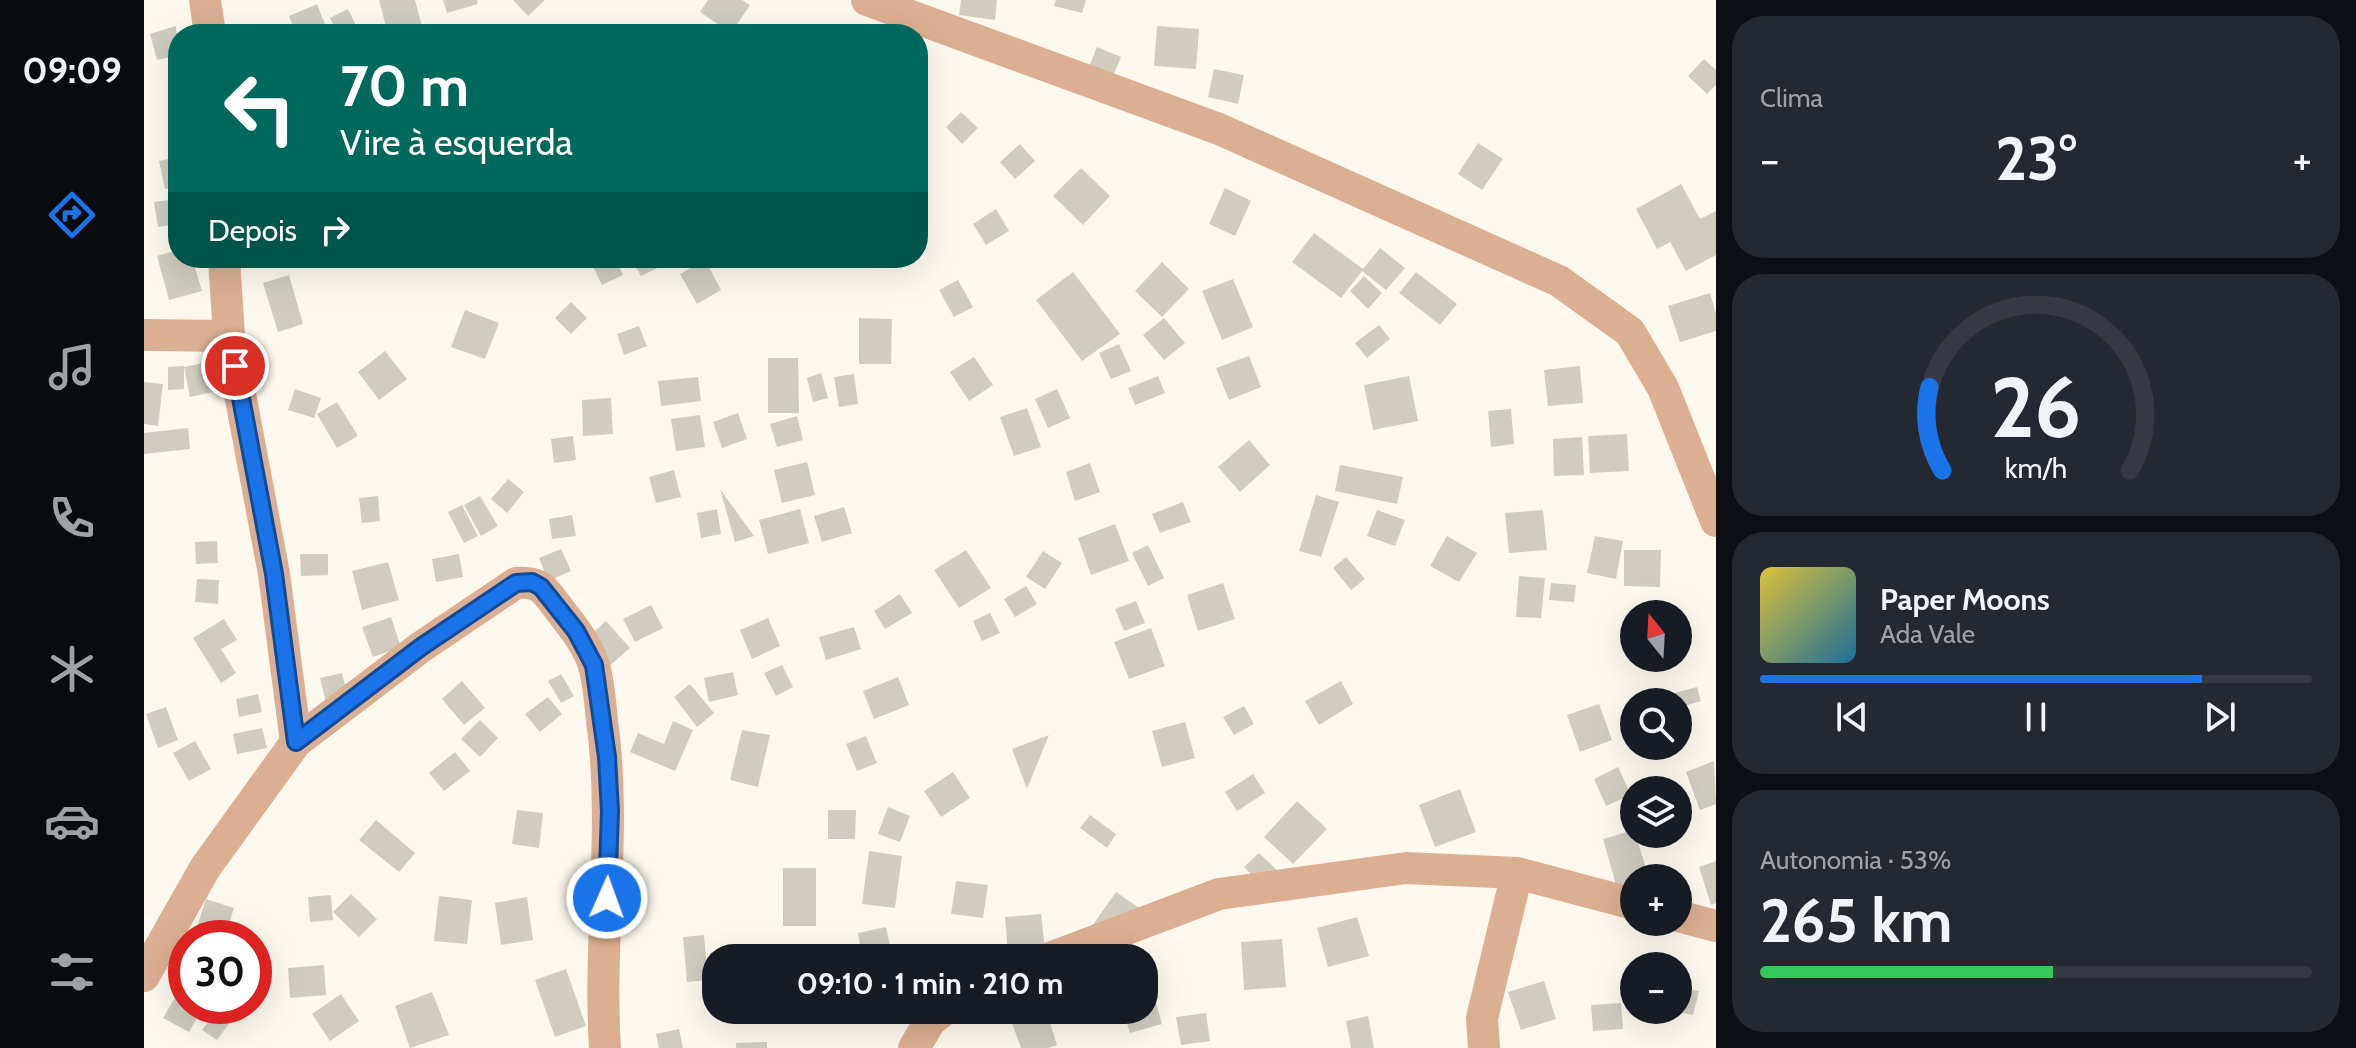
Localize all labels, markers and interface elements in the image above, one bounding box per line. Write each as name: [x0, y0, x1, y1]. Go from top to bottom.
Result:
text: 09:09: [22, 48, 122, 92]
text: 70 m: [340, 52, 469, 120]
icon: left: [208, 56, 312, 160]
text: Clima: [1760, 82, 1823, 114]
text: Vire à esquerda: [340, 120, 573, 164]
text: 23°: [1995, 122, 2077, 195]
text: −: [1760, 133, 1779, 186]
text: +: [2293, 133, 2312, 186]
icon: directions: [44, 187, 100, 243]
icon: right: [313, 208, 357, 252]
text: Depois: [208, 212, 297, 249]
pin: [201, 332, 269, 400]
icon: music: [44, 339, 100, 395]
icon: arrive: [213, 344, 257, 388]
text: 26: [1991, 357, 2081, 458]
text: km/h: [2005, 450, 2067, 485]
icon: phone: [44, 490, 100, 546]
text: Paper Moons: [1880, 581, 2050, 618]
north arrow: [1620, 600, 1692, 672]
map controls: [1620, 600, 1692, 1024]
text: Ada Vale: [1880, 618, 1975, 650]
icon: climate: [44, 641, 100, 697]
button: search: [1620, 688, 1692, 760]
icon: previous: [1830, 695, 1874, 739]
icon: pause: [2014, 695, 2058, 739]
icon: next: [2198, 695, 2242, 739]
button: layers: [1620, 776, 1692, 848]
icon: car: [44, 793, 100, 849]
text: Autonomia · 53%: [1760, 844, 1951, 876]
position arrow: [565, 856, 649, 940]
button: +: [1620, 864, 1692, 936]
text: 265 km: [1760, 884, 1952, 957]
speed limit sign: 30: [168, 920, 272, 1024]
icon: filters: [44, 944, 100, 1000]
button: −: [1620, 952, 1692, 1024]
text: 09:10 · 1 min · 210 m: [797, 965, 1063, 1002]

